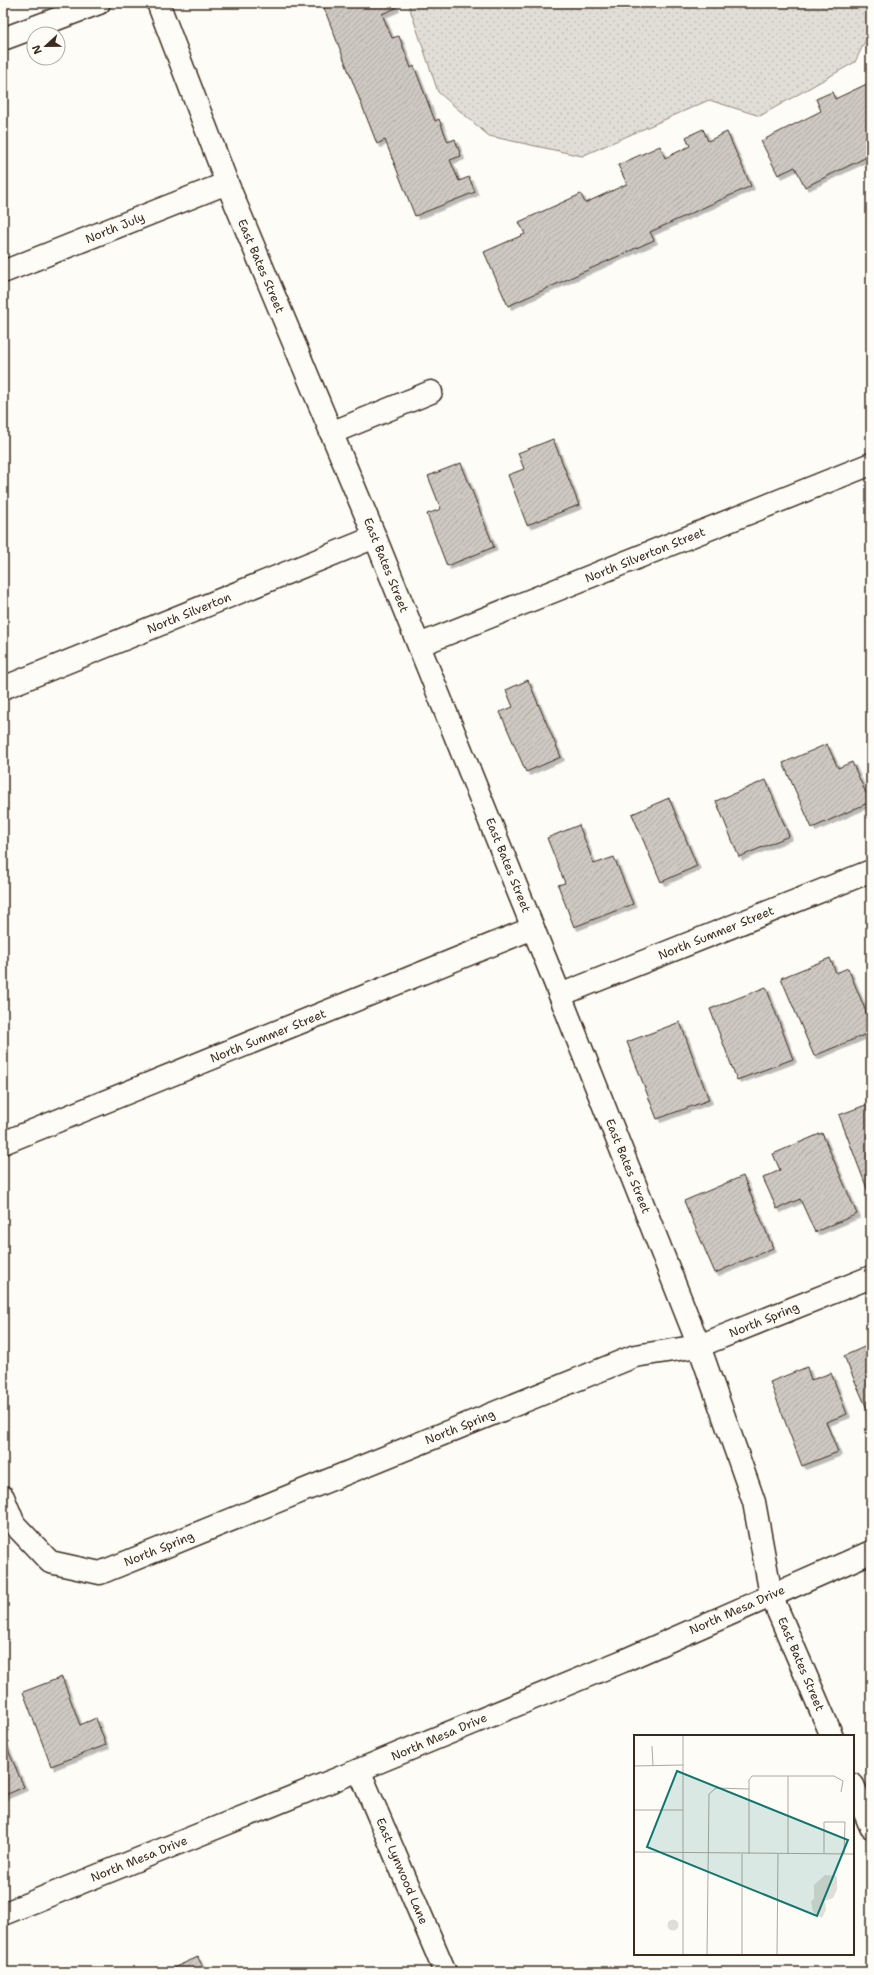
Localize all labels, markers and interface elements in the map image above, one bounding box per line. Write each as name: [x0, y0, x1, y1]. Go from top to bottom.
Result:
north arrow: [26, 26, 66, 66]
text: N: [28, 42, 46, 56]
street label: North July: [83, 209, 147, 247]
street label: East Bates Street: [234, 216, 288, 316]
street label: East Bates Street: [360, 515, 412, 615]
street label: North Silverton Street: [582, 524, 708, 586]
street label: North Silverton: [145, 589, 233, 637]
street label: East Bates Street: [482, 815, 534, 915]
street label: North Summer Street: [656, 902, 776, 964]
street label: North Summer Street: [208, 1005, 328, 1067]
street label: East Bates Street: [602, 1116, 654, 1216]
street label: North Spring: [727, 1299, 801, 1341]
street label: North Spring: [423, 1406, 497, 1448]
street label: North Spring: [122, 1528, 196, 1570]
street label: North Mesa Drive: [687, 1582, 787, 1638]
street label: East Bates Street: [774, 1614, 828, 1714]
street label: North Mesa Drive: [389, 1709, 490, 1764]
inset map: [634, 1735, 854, 1955]
street label: East Lynwood Lane: [372, 1815, 432, 1927]
street label: North Mesa Drive: [88, 1832, 190, 1886]

